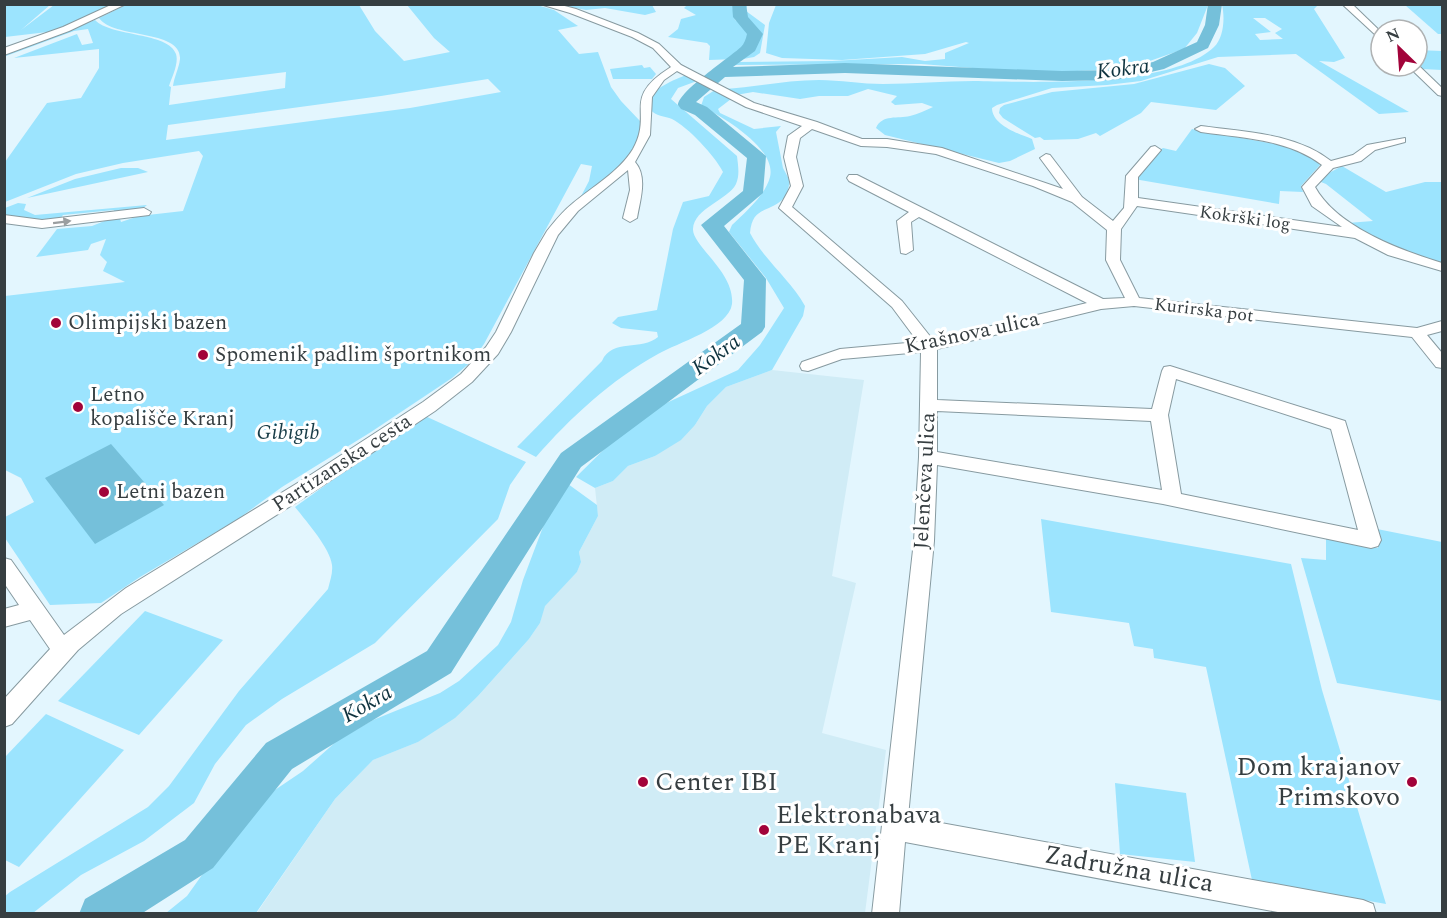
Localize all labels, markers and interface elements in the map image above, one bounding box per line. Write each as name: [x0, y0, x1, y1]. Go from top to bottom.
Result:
north arrow: [1369, 18, 1429, 78]
text: N: [1382, 22, 1404, 49]
water label: Kokra: [1094, 49, 1152, 89]
street label: Kokrški log: [1198, 198, 1292, 238]
one-way arrow: [53, 217, 72, 226]
street label: Kurirska pot: [1153, 291, 1255, 329]
street label: Krašnova ulica: [902, 303, 1043, 363]
place label: Olimpijski bazen: [68, 307, 227, 339]
marker: Olimpijski bazen: [49, 316, 63, 330]
water label: Kokra: [685, 326, 747, 384]
place label: Spomenik padlim športnikom: [215, 339, 491, 371]
marker: Spomenik padlim športnikom: [196, 348, 210, 362]
place label: Letno kopališče Kranj: [90, 379, 235, 435]
marker: Letno kopališče Kranj: [71, 400, 85, 414]
street label: Partizanska cesta: [266, 405, 419, 520]
street label: Jelenčeva ulica: [905, 411, 945, 550]
park label: Gibigib: [256, 417, 320, 449]
place label: Letni bazen: [116, 476, 225, 508]
marker: Letni bazen: [97, 485, 111, 499]
water label: Kokra: [336, 676, 398, 732]
place label: Dom krajanov Primskovo: [1237, 747, 1402, 817]
place label: Center IBI: [655, 762, 778, 802]
marker: Center IBI: [636, 775, 650, 789]
marker: Dom krajanov Primskovo: [1405, 775, 1419, 789]
place label: Elektronabava PE Kranj: [776, 795, 941, 865]
marker: Elektronabava PE Kranj: [757, 823, 771, 837]
street label: Zadružna ulica: [1041, 834, 1217, 904]

